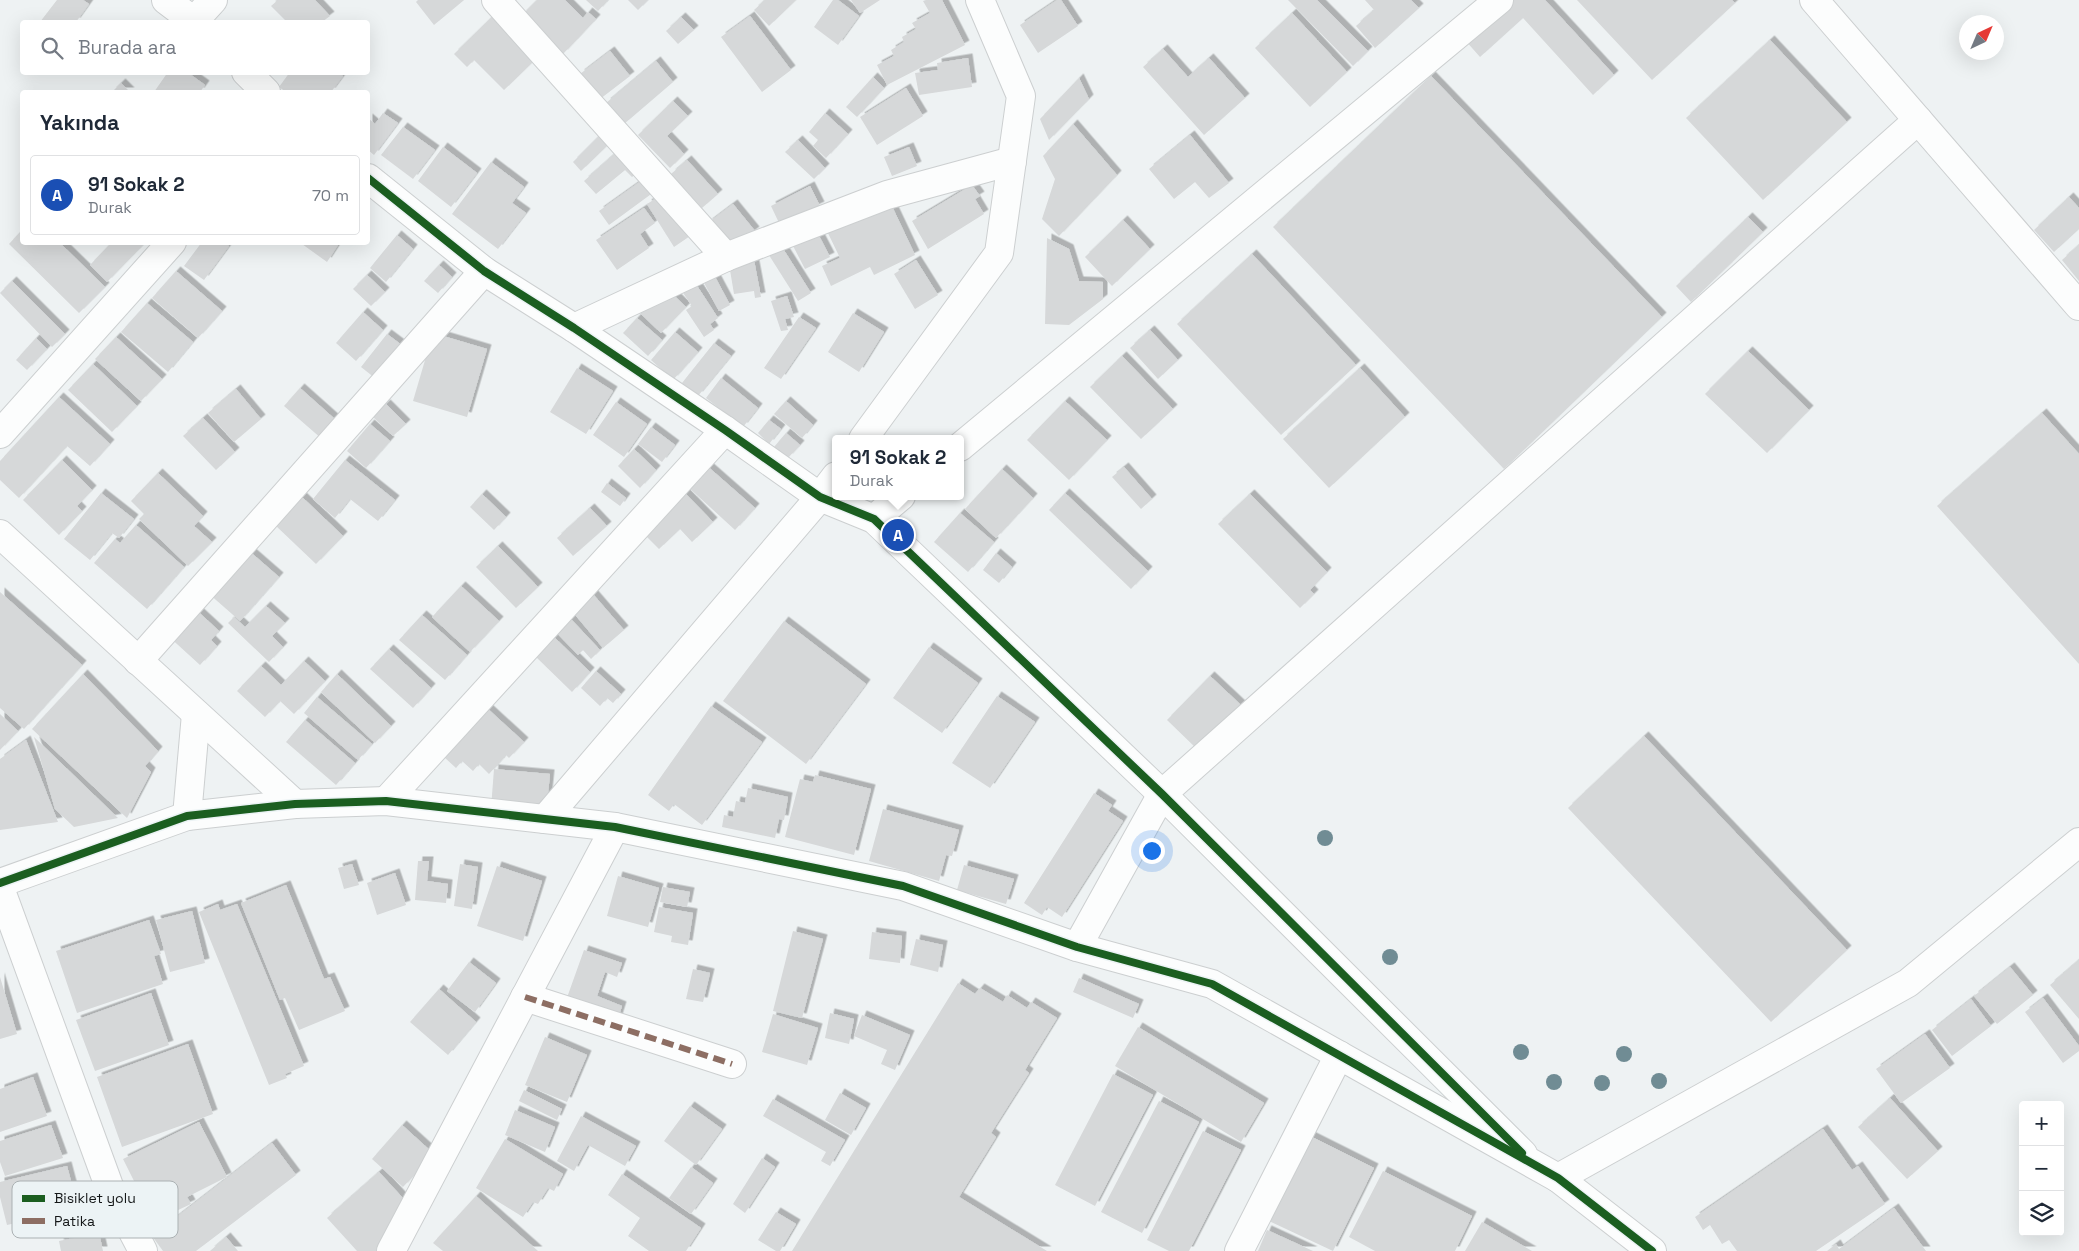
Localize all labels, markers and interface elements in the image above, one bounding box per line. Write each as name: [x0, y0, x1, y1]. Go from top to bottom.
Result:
north arrow: [1959, 15, 2004, 60]
search box: [20, 20, 370, 75]
icon: search: [38, 34, 66, 62]
text: Burada ara: [78, 35, 176, 60]
text: Yakında: [40, 109, 119, 136]
text: 91 Sokak 2: [88, 172, 185, 197]
text: A: [52, 185, 62, 206]
text: 70 m: [312, 185, 349, 206]
text: Durak: [88, 197, 132, 218]
popup: [832, 435, 964, 500]
text: 91 Sokak 2: [850, 445, 946, 470]
text: Durak: [850, 470, 894, 491]
pin: A: [882, 516, 914, 554]
your location: [1139, 838, 1165, 864]
map controls: [2019, 1101, 2064, 1236]
button: +: [2019, 1101, 2064, 1146]
button: −: [2019, 1146, 2064, 1191]
legend: [12, 1181, 178, 1238]
text: Bisiklet yolu: [54, 1189, 136, 1207]
button: layers: [2019, 1191, 2064, 1236]
text: Patika: [54, 1212, 95, 1230]

